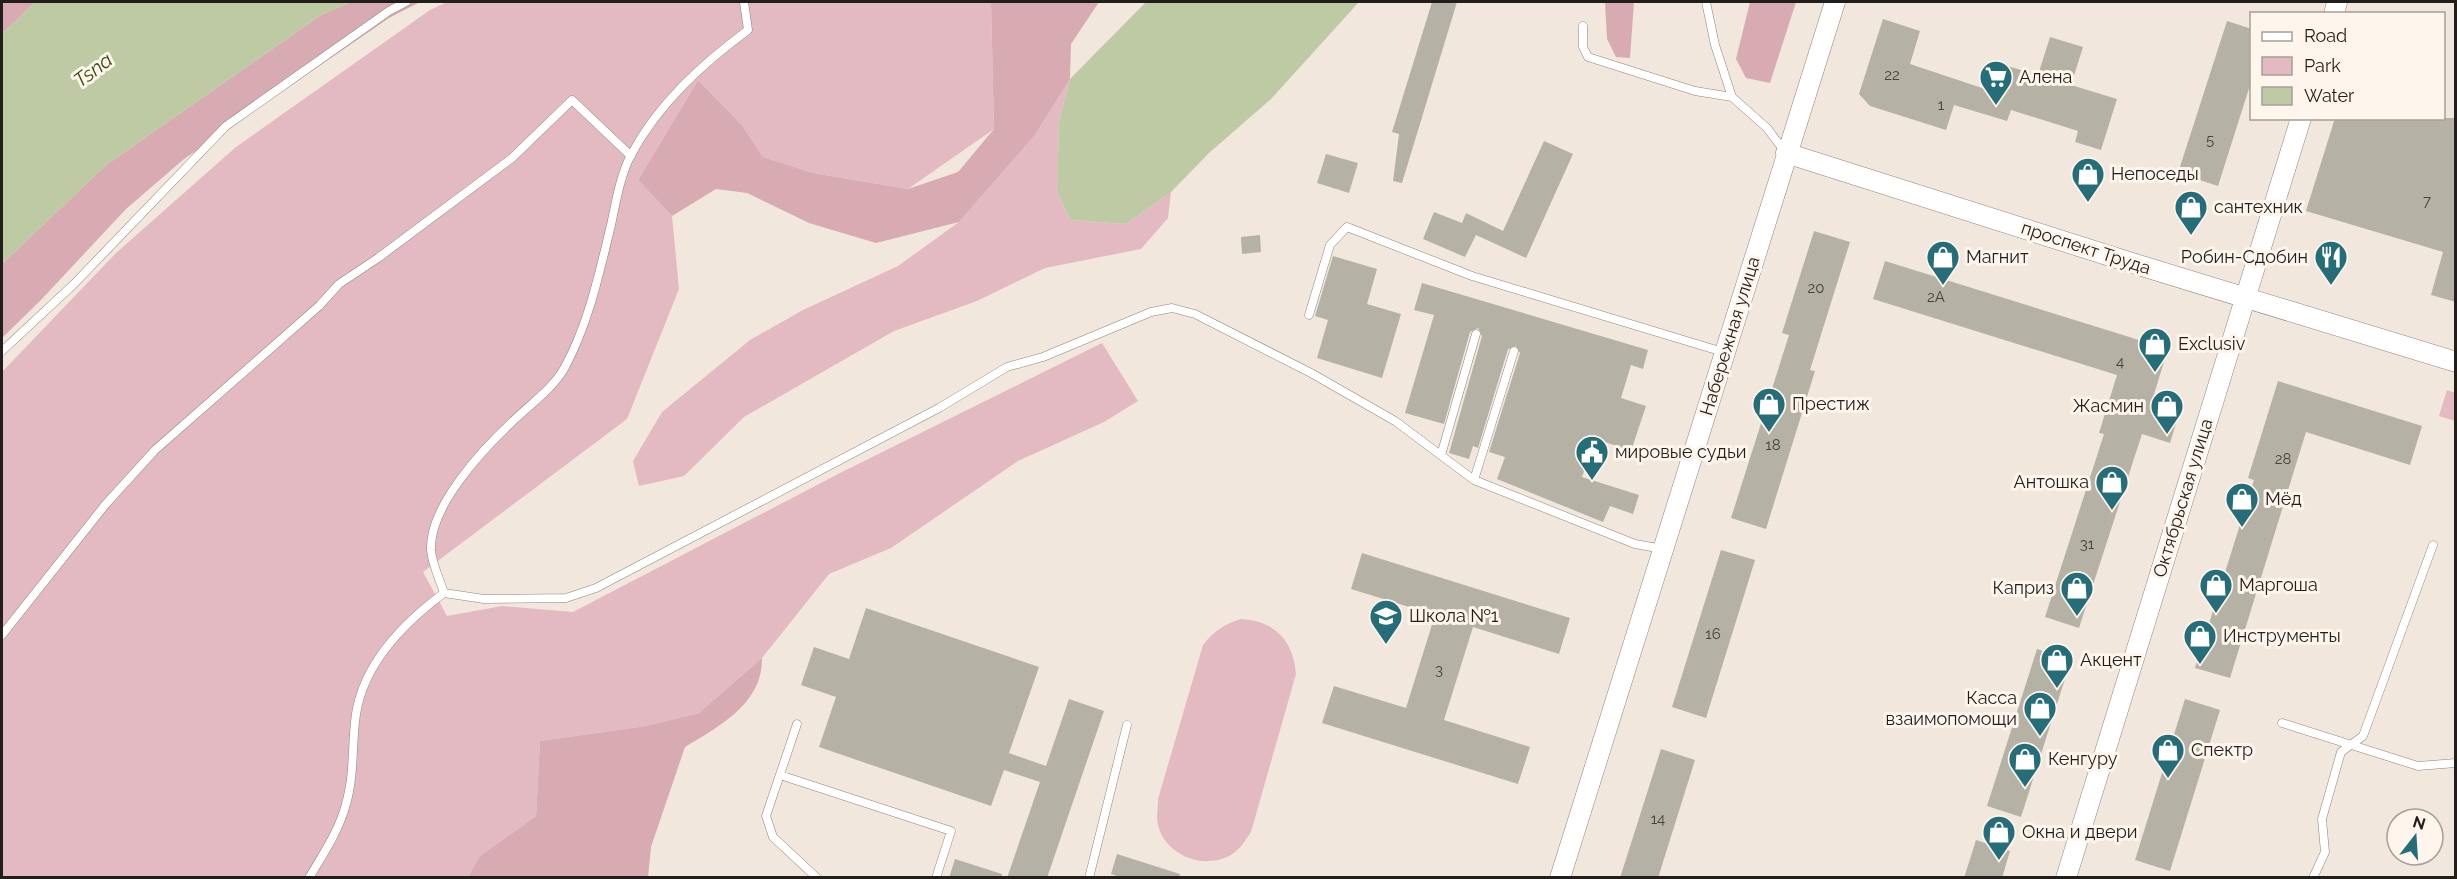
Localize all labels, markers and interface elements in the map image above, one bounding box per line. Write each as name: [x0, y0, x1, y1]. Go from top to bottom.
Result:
legend: [2250, 12, 2445, 120]
text: Road: [2304, 25, 2347, 46]
water label: Tsna: [69, 48, 117, 92]
text: Park: [2304, 55, 2341, 76]
supermarket icon: Алена: [1978, 59, 2014, 106]
house number: 22: [1884, 66, 1900, 84]
place label: Алена: [2019, 66, 2072, 87]
text: Water: [2304, 85, 2355, 106]
house number: 1: [1938, 96, 1945, 114]
house number: 5: [2206, 131, 2214, 149]
shop icon: Непоседы: [2070, 156, 2106, 203]
place label: Непоседы: [2111, 163, 2199, 184]
shop icon: сантехник: [2173, 189, 2209, 236]
house number: 7: [2423, 192, 2431, 210]
place label: сантехник: [2214, 196, 2303, 217]
street label: проспект Труда: [2019, 217, 2154, 278]
shop icon: Магнит: [1925, 239, 1961, 286]
restaurant icon: Робин-Сдобин: [2313, 239, 2349, 286]
place label: Магнит: [1966, 246, 2029, 267]
place label: Робин-Сдобин: [2181, 246, 2308, 267]
street label: Набережная улица: [1695, 254, 1764, 418]
house number: 20: [1808, 279, 1825, 297]
house number: 2А: [1927, 288, 1945, 306]
shop icon: Exclusiv: [2137, 326, 2173, 373]
place label: Exclusiv: [2178, 333, 2246, 354]
house number: 4: [2116, 353, 2124, 371]
shop icon: Престиж: [1751, 386, 1787, 433]
shop icon: Жасмин: [2149, 388, 2185, 435]
place label: Престиж: [1792, 393, 1870, 414]
place label: Жасмин: [2073, 395, 2144, 416]
street label: Октябрьская улица: [2148, 416, 2217, 580]
public building icon: мировые судьи: [1574, 434, 1610, 481]
house number: 18: [1765, 436, 1781, 454]
place label: мировые судьи: [1615, 441, 1747, 462]
house number: 28: [2275, 450, 2291, 468]
shop icon: Антошка: [2094, 464, 2130, 511]
place label: Антошка: [2014, 471, 2089, 492]
shop icon: Мёд: [2224, 481, 2260, 528]
place label: Мёд: [2265, 488, 2302, 509]
house number: 31: [2080, 535, 2095, 553]
shop icon: Маргоша: [2198, 567, 2234, 614]
shop icon: Каприз: [2059, 570, 2095, 617]
place label: Маргоша: [2239, 574, 2318, 595]
place label: Каприз: [1992, 577, 2054, 598]
school or university icon: Школа №1: [1368, 598, 1404, 645]
place label: Школа №1: [1409, 605, 1499, 626]
shop icon: Инструменты: [2182, 618, 2218, 665]
house number: 16: [1705, 625, 1721, 643]
place label: Инструменты: [2223, 625, 2341, 646]
shop icon: Акцент: [2039, 642, 2075, 689]
place label: Акцент: [2080, 649, 2142, 670]
house number: 3: [1435, 661, 1443, 679]
place label: Касса взаимопомощи: [1885, 687, 2017, 729]
shop icon: Касса взаимопомощи: [2022, 690, 2058, 737]
shop icon: Спектр: [2150, 732, 2186, 779]
place label: Спектр: [2191, 739, 2253, 760]
shop icon: Кенгуру: [2007, 741, 2043, 788]
place label: Кенгуру: [2048, 748, 2118, 769]
north arrow: [2385, 807, 2445, 867]
house number: 14: [1651, 810, 1665, 828]
text: N: [2411, 812, 2428, 834]
shop icon: Окна и двери: [1981, 814, 2017, 861]
place label: Окна и двери: [2022, 821, 2137, 842]

